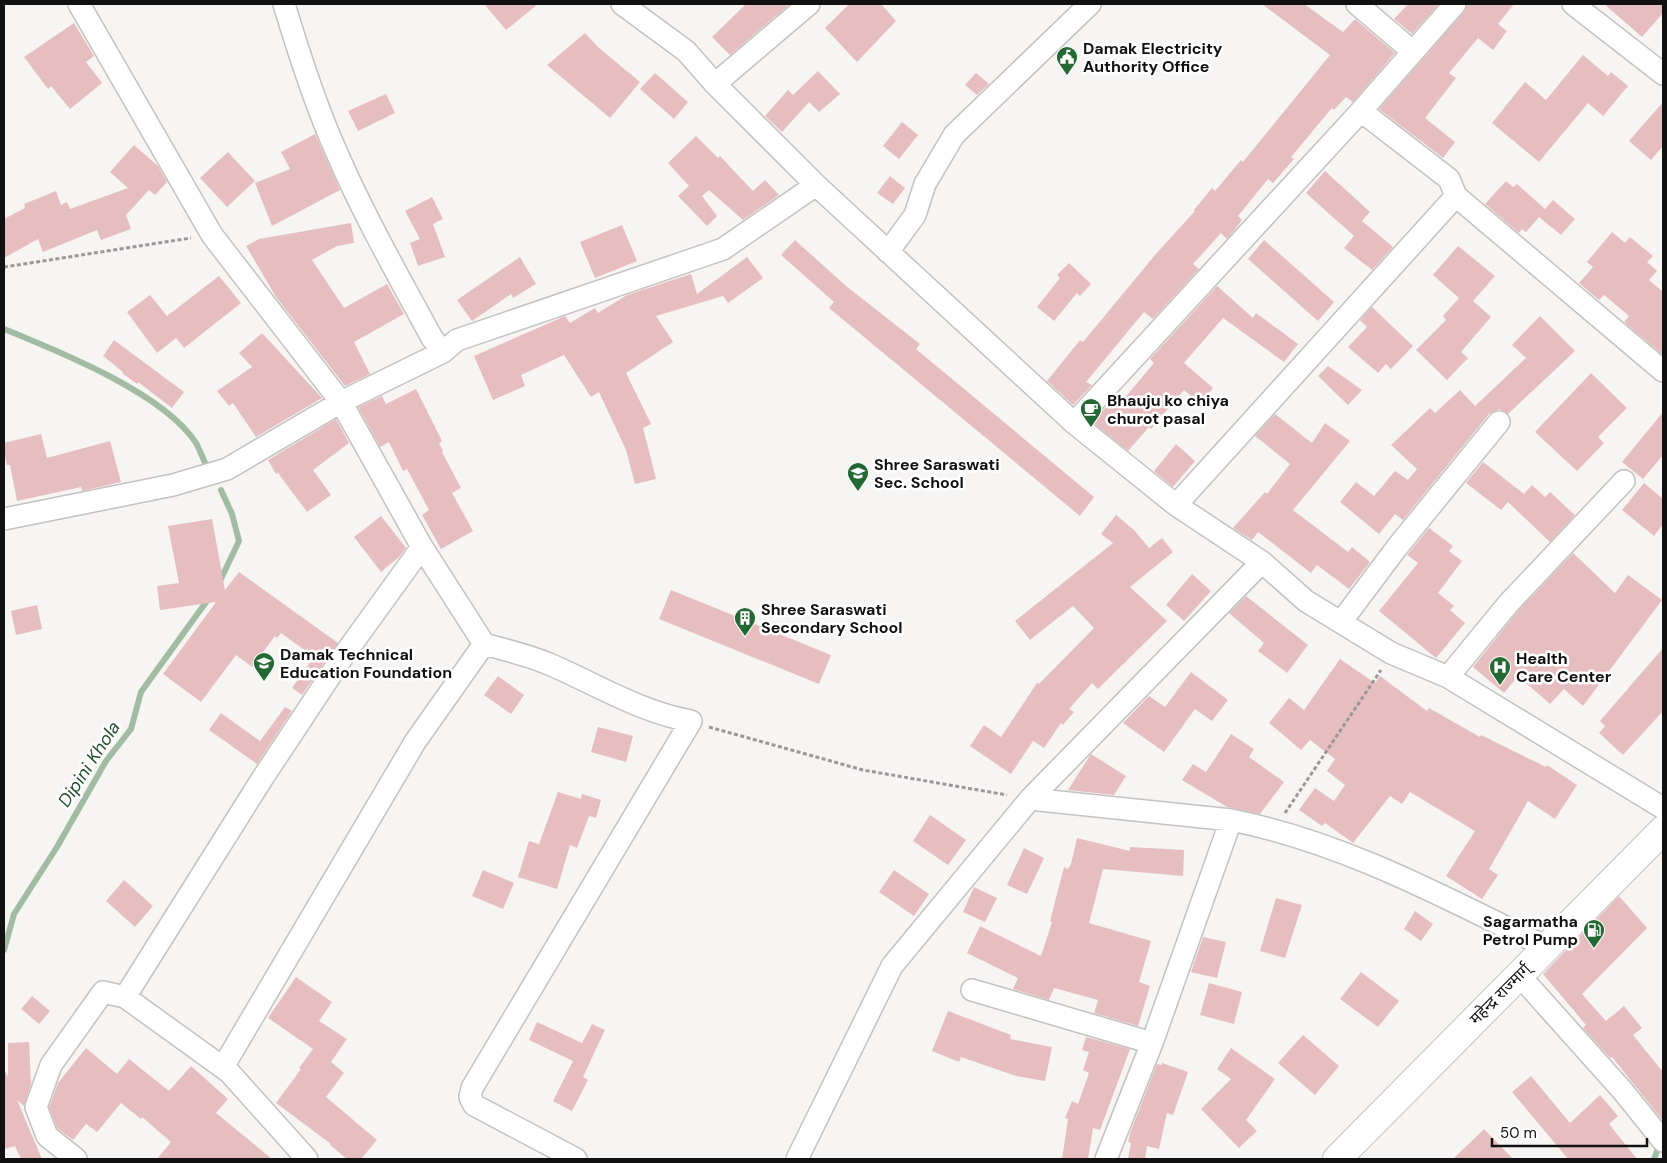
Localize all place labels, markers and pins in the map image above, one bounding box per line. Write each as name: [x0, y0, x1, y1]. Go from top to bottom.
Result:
place label: Damak Electricity Authority Office: [1083, 38, 1223, 77]
public building icon: Damak Electricity Authority Office: [1055, 45, 1079, 76]
place label: Bhauju ko chiya churot pasal: [1107, 390, 1229, 429]
cafe icon: Bhauju ko chiya churot pasal: [1079, 397, 1103, 428]
place label: Shree Saraswati Sec. School: [874, 454, 1000, 493]
school or university icon: Shree Saraswati Sec. School: [846, 461, 870, 492]
place label: Shree Saraswati Secondary School: [761, 599, 903, 638]
building icon: Shree Saraswati Secondary School: [733, 606, 757, 637]
place label: Damak Technical Education Foundation: [280, 644, 452, 683]
place label: Health Care Center: [1516, 648, 1612, 687]
school or university icon: Damak Technical Education Foundation: [252, 651, 276, 682]
hospital icon: Health Care Center: [1488, 655, 1512, 686]
place label: Sagarmatha Petrol Pump: [1483, 911, 1578, 950]
fuel station icon: Sagarmatha Petrol Pump: [1582, 918, 1606, 949]

